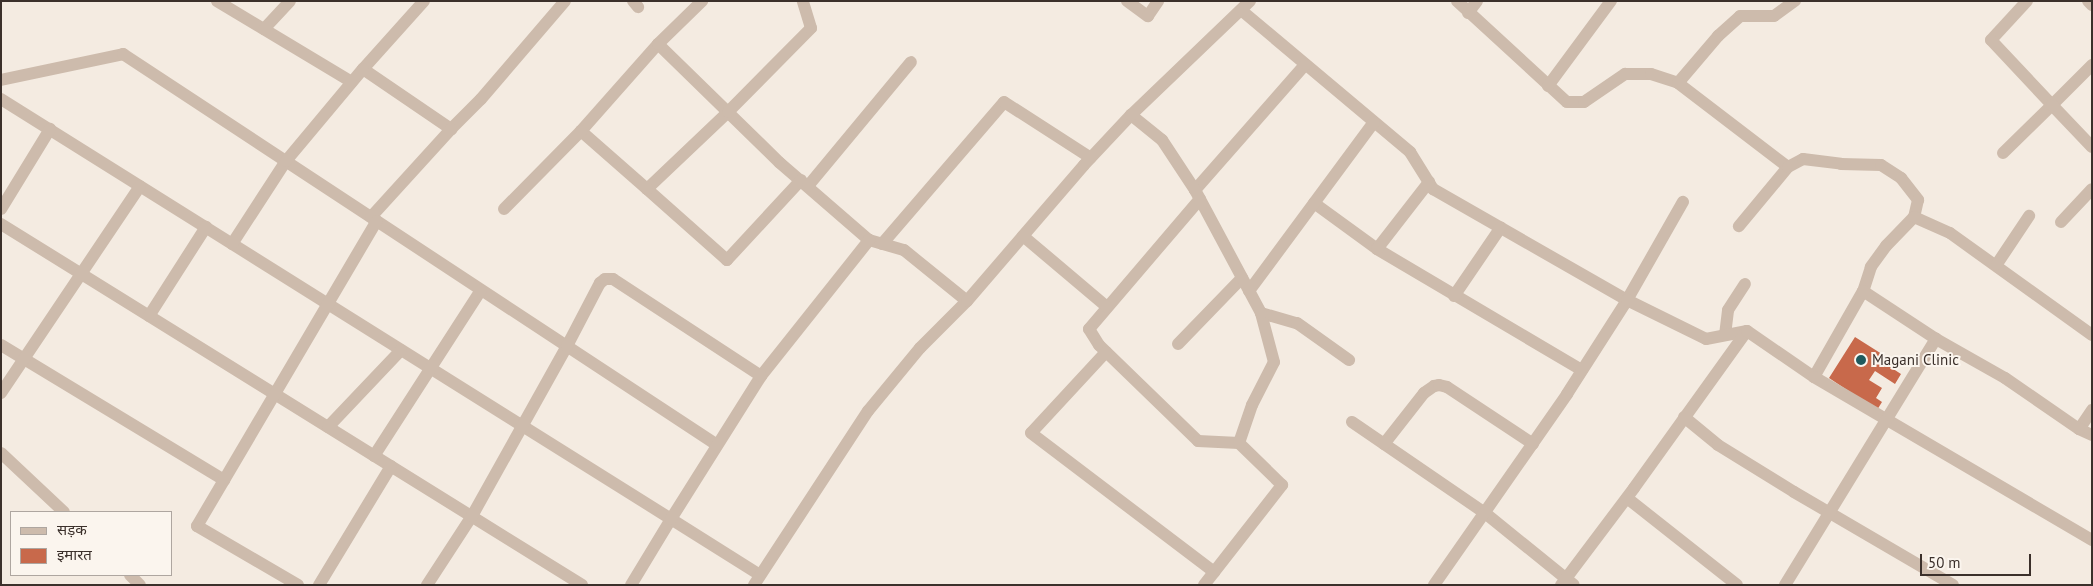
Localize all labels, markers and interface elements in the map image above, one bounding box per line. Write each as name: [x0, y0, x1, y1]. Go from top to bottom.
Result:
place label: Magani Clinic: [1872, 351, 1959, 369]
marker: Magani Clinic: [1854, 353, 1868, 367]
legend: [10, 511, 172, 576]
text: सड़क: [57, 520, 87, 539]
scale bar: [1923, 544, 2034, 576]
text: इमारत: [57, 545, 92, 564]
text: 50 m: [1928, 553, 1961, 572]

